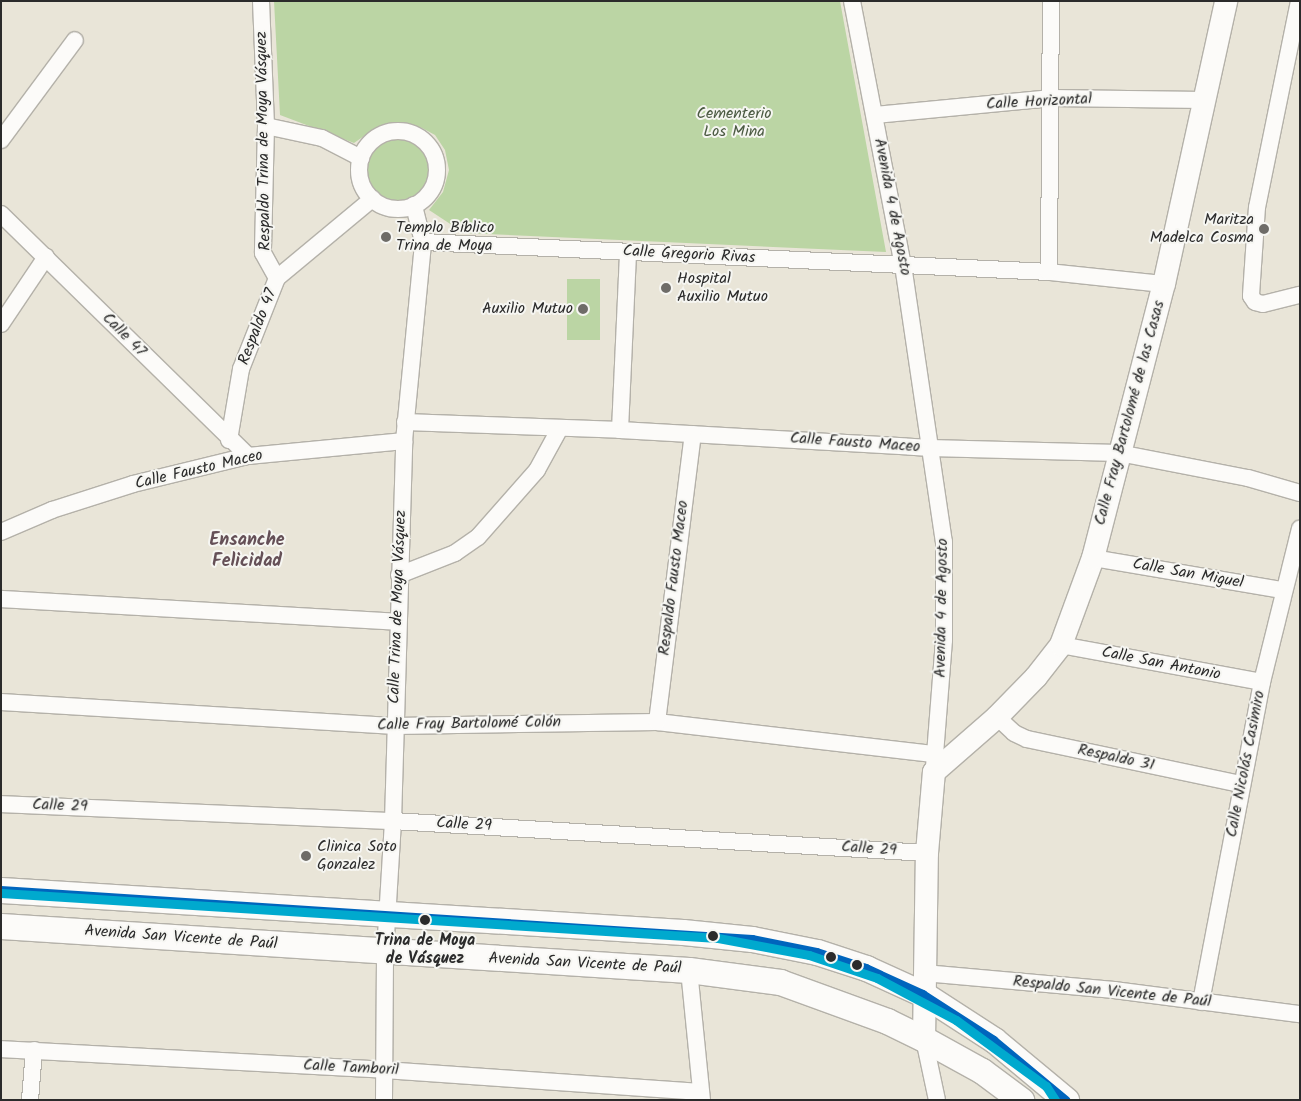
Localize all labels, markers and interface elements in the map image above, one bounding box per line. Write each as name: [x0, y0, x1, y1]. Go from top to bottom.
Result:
street label: Respaldo Trina de Moya Vásquez: [252, 31, 276, 251]
street label: Calle Horizontal: [986, 90, 1092, 114]
park label: Cementerio Los Mina: [697, 104, 771, 142]
street label: Avenida 4 de Agosto: [869, 137, 915, 277]
place label: Maritza Madelca Cosma: [1150, 210, 1254, 248]
place label: Templo Bíblico Trina de Moya: [396, 218, 494, 256]
marker: Maritza Madelca Cosma: [1258, 223, 1270, 235]
marker: Templo Bíblico Trina de Moya: [380, 231, 392, 243]
street label: Calle Gregorio Rivas: [622, 242, 756, 268]
place label: Hospital Auxilio Mutuo: [677, 269, 768, 307]
marker: Hospital Auxilio Mutuo: [659, 281, 673, 295]
street label: Respaldo 47: [235, 286, 281, 368]
place label: Auxilio Mutuo: [482, 299, 573, 319]
street label: Calle Fray Bartolomé de las Casas: [1091, 299, 1169, 527]
marker: Auxilio Mutuo: [577, 303, 589, 315]
street label: Calle 47: [98, 309, 150, 361]
street label: Calle Fausto Maceo: [789, 429, 921, 457]
street label: Calle Fausto Maceo: [133, 446, 265, 494]
street label: Respaldo Fausto Maceo: [655, 499, 693, 657]
street label: Calle Trina de Moya Vásquez: [385, 510, 411, 704]
district label: Ensanche Felicidad: [209, 531, 285, 574]
street label: Avenida 4 de Agosto: [931, 538, 953, 678]
street label: Calle San Miguel: [1131, 555, 1245, 593]
street label: Calle San Antonio: [1100, 643, 1222, 685]
street label: Calle Nicolás Casimiro: [1222, 689, 1270, 839]
street label: Calle Fray Bartolomé Colón: [377, 713, 561, 735]
street label: Respaldo 31: [1076, 740, 1156, 776]
street label: Calle 29: [32, 795, 88, 817]
street label: Calle 29: [436, 814, 492, 836]
place label: Clinica Soto Gonzalez: [317, 837, 397, 875]
street label: Calle 29: [841, 837, 897, 861]
marker: Clinica Soto Gonzalez: [299, 849, 313, 863]
marker: Trina de Moya de Vásquez: [416, 911, 434, 929]
street label: Avenida San Vicente de Paúl: [84, 922, 278, 954]
place label: Trina de Moya de Vásquez: [375, 931, 475, 969]
unlabelled marker: [708, 931, 718, 941]
street label: Avenida San Vicente de Paúl: [488, 949, 682, 979]
unlabelled marker: [826, 952, 836, 962]
unlabelled marker: [852, 960, 862, 970]
street label: Respaldo San Vicente de Paúl: [1012, 972, 1212, 1012]
street label: Calle Tamboril: [303, 1056, 399, 1080]

